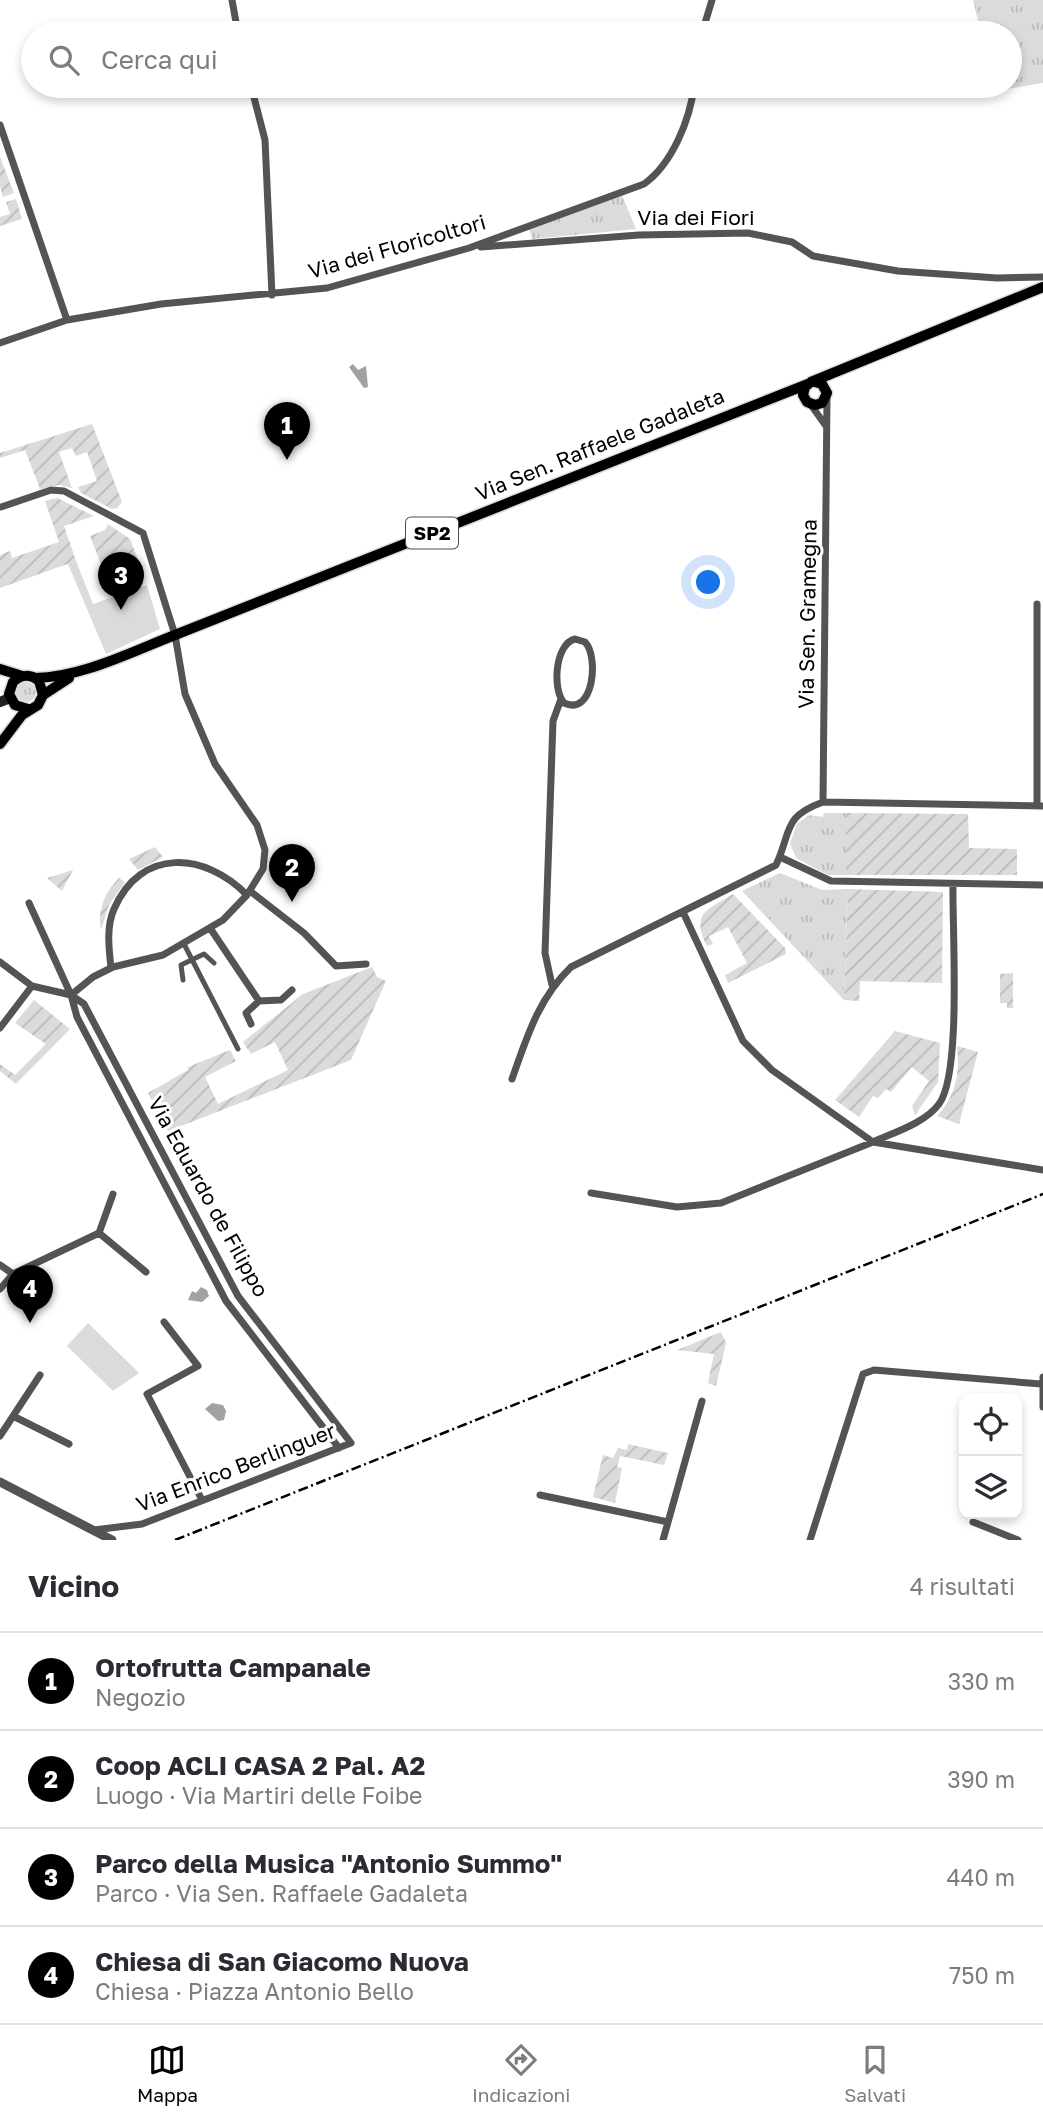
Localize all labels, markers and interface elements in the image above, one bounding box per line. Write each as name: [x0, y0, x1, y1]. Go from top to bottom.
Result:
search box: [21, 21, 1022, 98]
icon: search: [45, 41, 83, 79]
text: Cerca qui: [101, 44, 218, 75]
street label: Via dei Fiori: [637, 204, 755, 230]
street label: Via dei Floricoltori: [305, 208, 488, 284]
street label: Via Sen. Raffaele Gadaleta: [471, 382, 728, 506]
pin: 1: [264, 402, 310, 460]
road number: SP2: [406, 518, 458, 548]
street label: Via Sen. Gramegna: [792, 519, 822, 709]
pin: 3: [98, 552, 144, 610]
your location: [691, 565, 725, 599]
pin: 2: [269, 844, 315, 902]
street label: Via Eduardo de Filippo: [143, 1092, 275, 1301]
pin: 4: [7, 1265, 53, 1323]
map controls: [959, 1393, 1022, 1519]
button: locate: [959, 1393, 1022, 1456]
street label: Via Enrico Berlinguer: [132, 1417, 339, 1517]
button: layers: [959, 1456, 1022, 1519]
text: Vicino: [28, 1568, 119, 1604]
text: 4 risultati: [910, 1572, 1015, 1600]
text: Ortofrutta Campanale: [95, 1652, 371, 1683]
text: 1: [45, 1667, 57, 1695]
text: 330 m: [948, 1667, 1015, 1695]
text: Negozio: [95, 1683, 185, 1711]
text: Coop ACLI CASA 2 Pal. A2: [95, 1750, 425, 1781]
text: 2: [44, 1765, 58, 1793]
text: 390 m: [947, 1765, 1015, 1793]
text: Luogo · Via Martiri delle Foibe: [95, 1781, 422, 1809]
text: Parco della Musica "Antonio Summo": [95, 1848, 562, 1879]
text: 3: [44, 1863, 58, 1891]
text: 440 m: [947, 1863, 1015, 1891]
text: Parco · Via Sen. Raffaele Gadaleta: [95, 1879, 468, 1907]
text: Chiesa di San Giacomo Nuova: [95, 1946, 469, 1977]
text: 4: [44, 1961, 58, 1989]
text: 750 m: [949, 1961, 1015, 1989]
text: Chiesa · Piazza Antonio Bello: [95, 1977, 414, 2005]
tab: Mappa: [137, 2041, 198, 2106]
tab: Indicazioni: [472, 2041, 570, 2106]
tab: Salvati: [844, 2041, 906, 2106]

